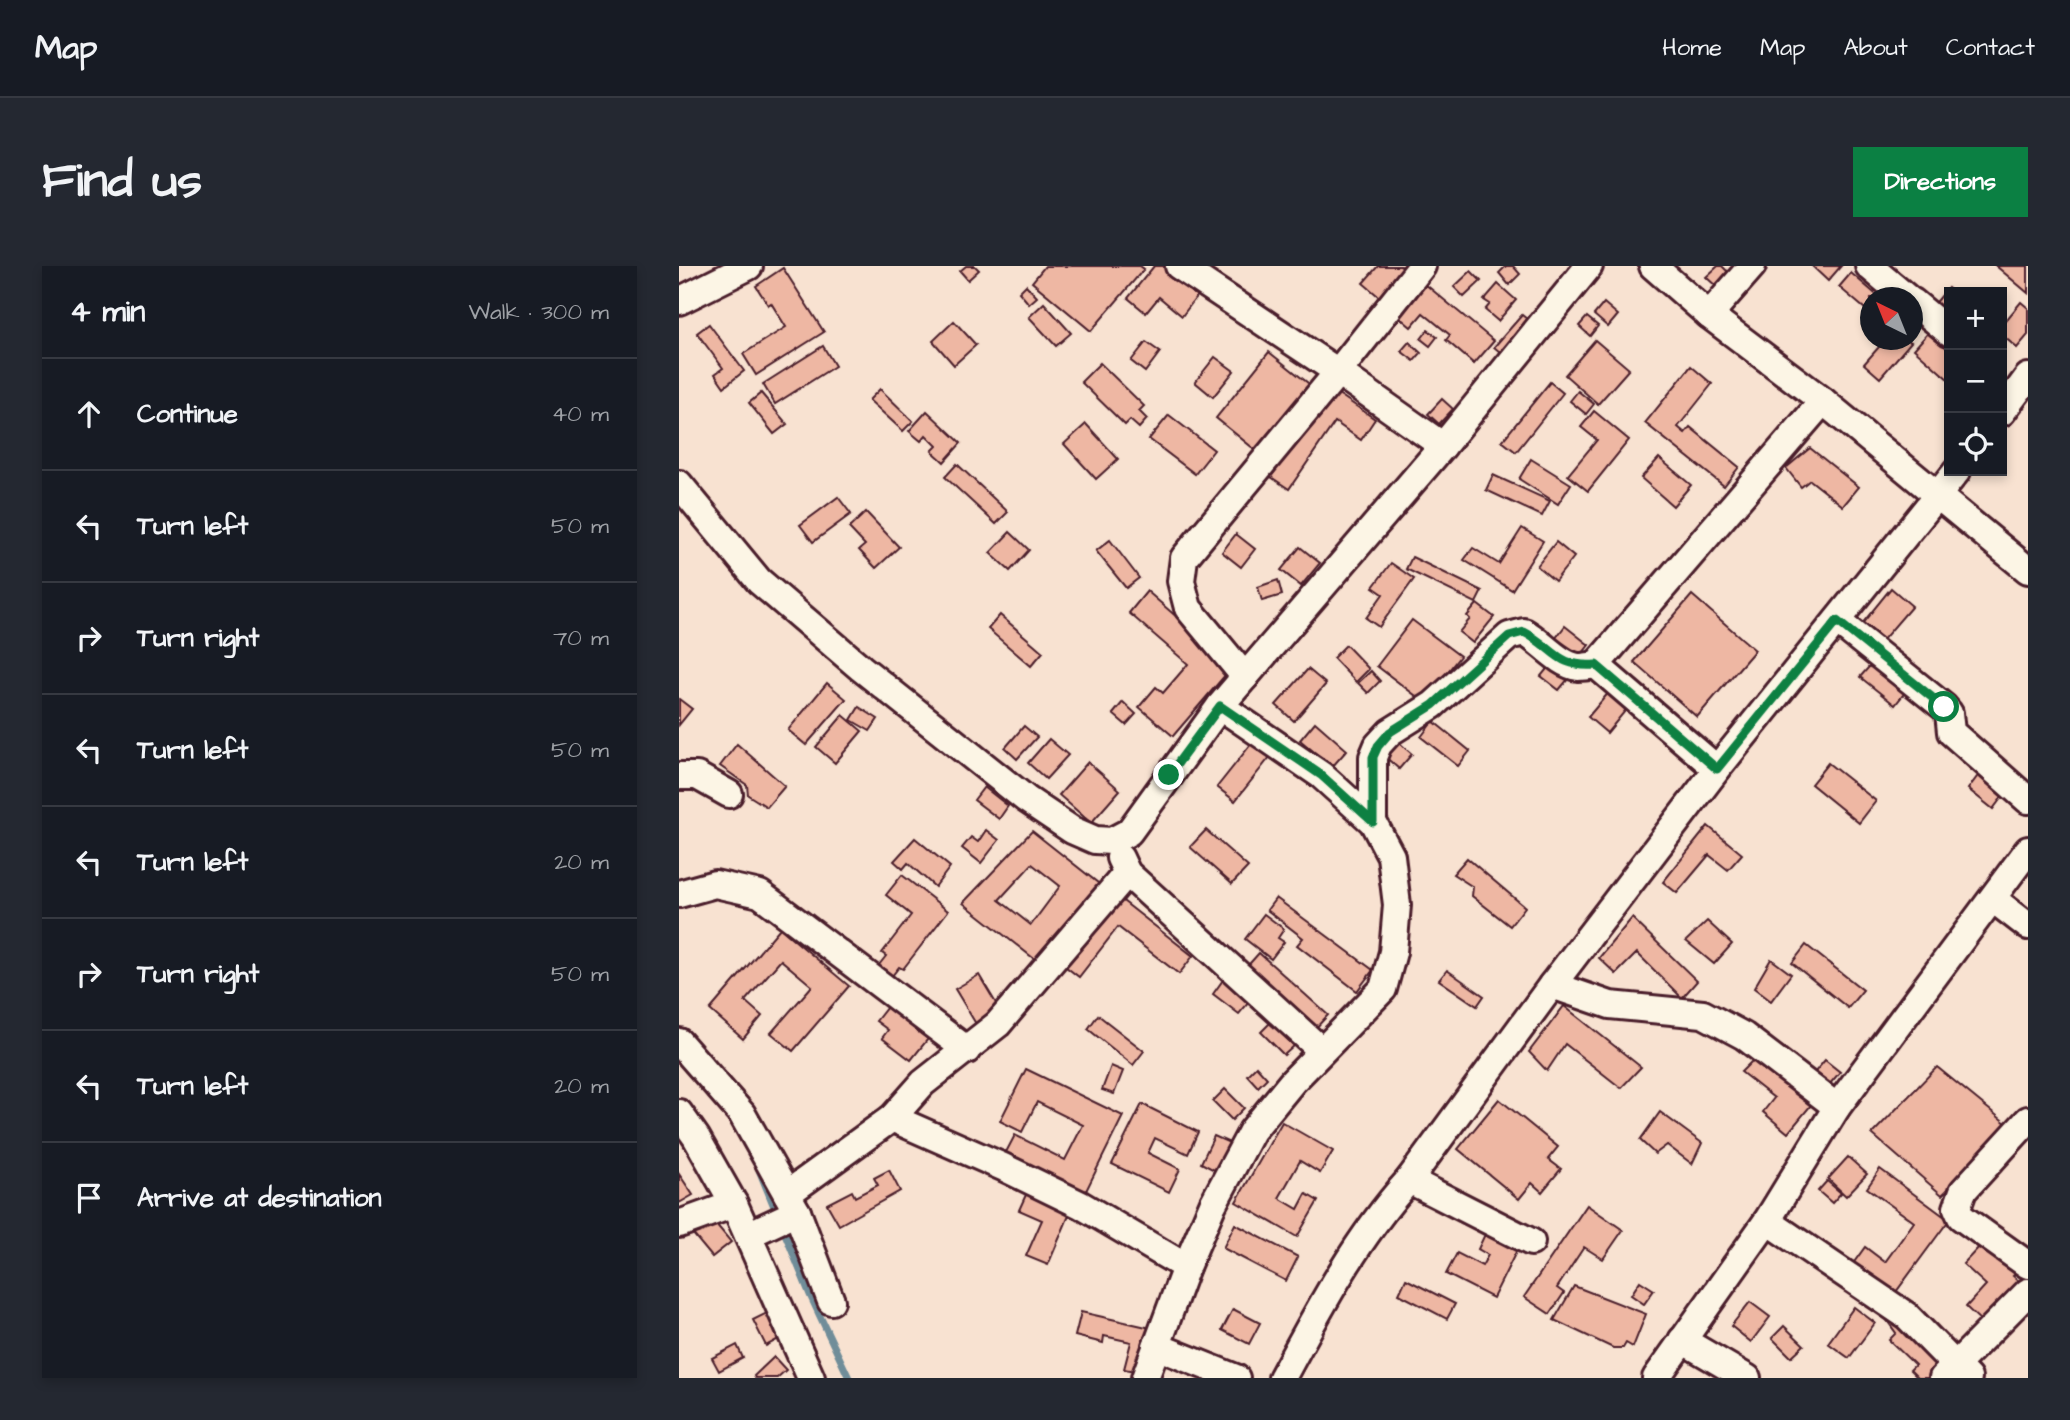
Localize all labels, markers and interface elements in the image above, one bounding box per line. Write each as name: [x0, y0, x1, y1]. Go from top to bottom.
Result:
text: Map: [35, 25, 97, 71]
text: Home: [1662, 31, 1722, 65]
text: Map: [1760, 31, 1805, 65]
text: About: [1843, 31, 1908, 65]
text: Contact: [1946, 31, 2035, 65]
button: Directions: [1853, 147, 2028, 217]
text: Find us: [42, 148, 202, 216]
north arrow: [1860, 287, 1923, 350]
map controls: [1944, 287, 2007, 476]
button: +: [1944, 287, 2007, 350]
text: 4 min: [70, 291, 145, 333]
text: Walk · 300 m: [468, 296, 609, 328]
button: −: [1944, 350, 2007, 413]
icon: ahead: [70, 395, 108, 433]
text: Continue: [137, 396, 238, 432]
text: 40 m: [552, 398, 609, 430]
button: locate: [1944, 413, 2007, 476]
icon: left: [70, 507, 108, 545]
text: Turn left: [137, 508, 248, 544]
text: 50 m: [551, 510, 609, 542]
icon: right: [70, 619, 108, 657]
text: Turn right: [137, 620, 259, 656]
text: 70 m: [553, 622, 609, 654]
route start: [1928, 691, 1959, 722]
icon: left: [70, 731, 108, 769]
text: Turn left: [137, 732, 248, 768]
text: 50 m: [551, 734, 609, 766]
route end: [1153, 759, 1184, 790]
icon: left: [70, 843, 108, 881]
text: Turn left: [137, 844, 248, 880]
text: 20 m: [554, 846, 609, 878]
icon: right: [70, 955, 108, 993]
text: Turn right: [137, 956, 259, 992]
text: 50 m: [551, 958, 609, 990]
icon: left: [70, 1067, 108, 1105]
text: Turn left: [137, 1068, 248, 1104]
text: 20 m: [554, 1070, 609, 1102]
icon: arrive: [70, 1179, 108, 1217]
text: Arrive at destination: [137, 1180, 382, 1216]

